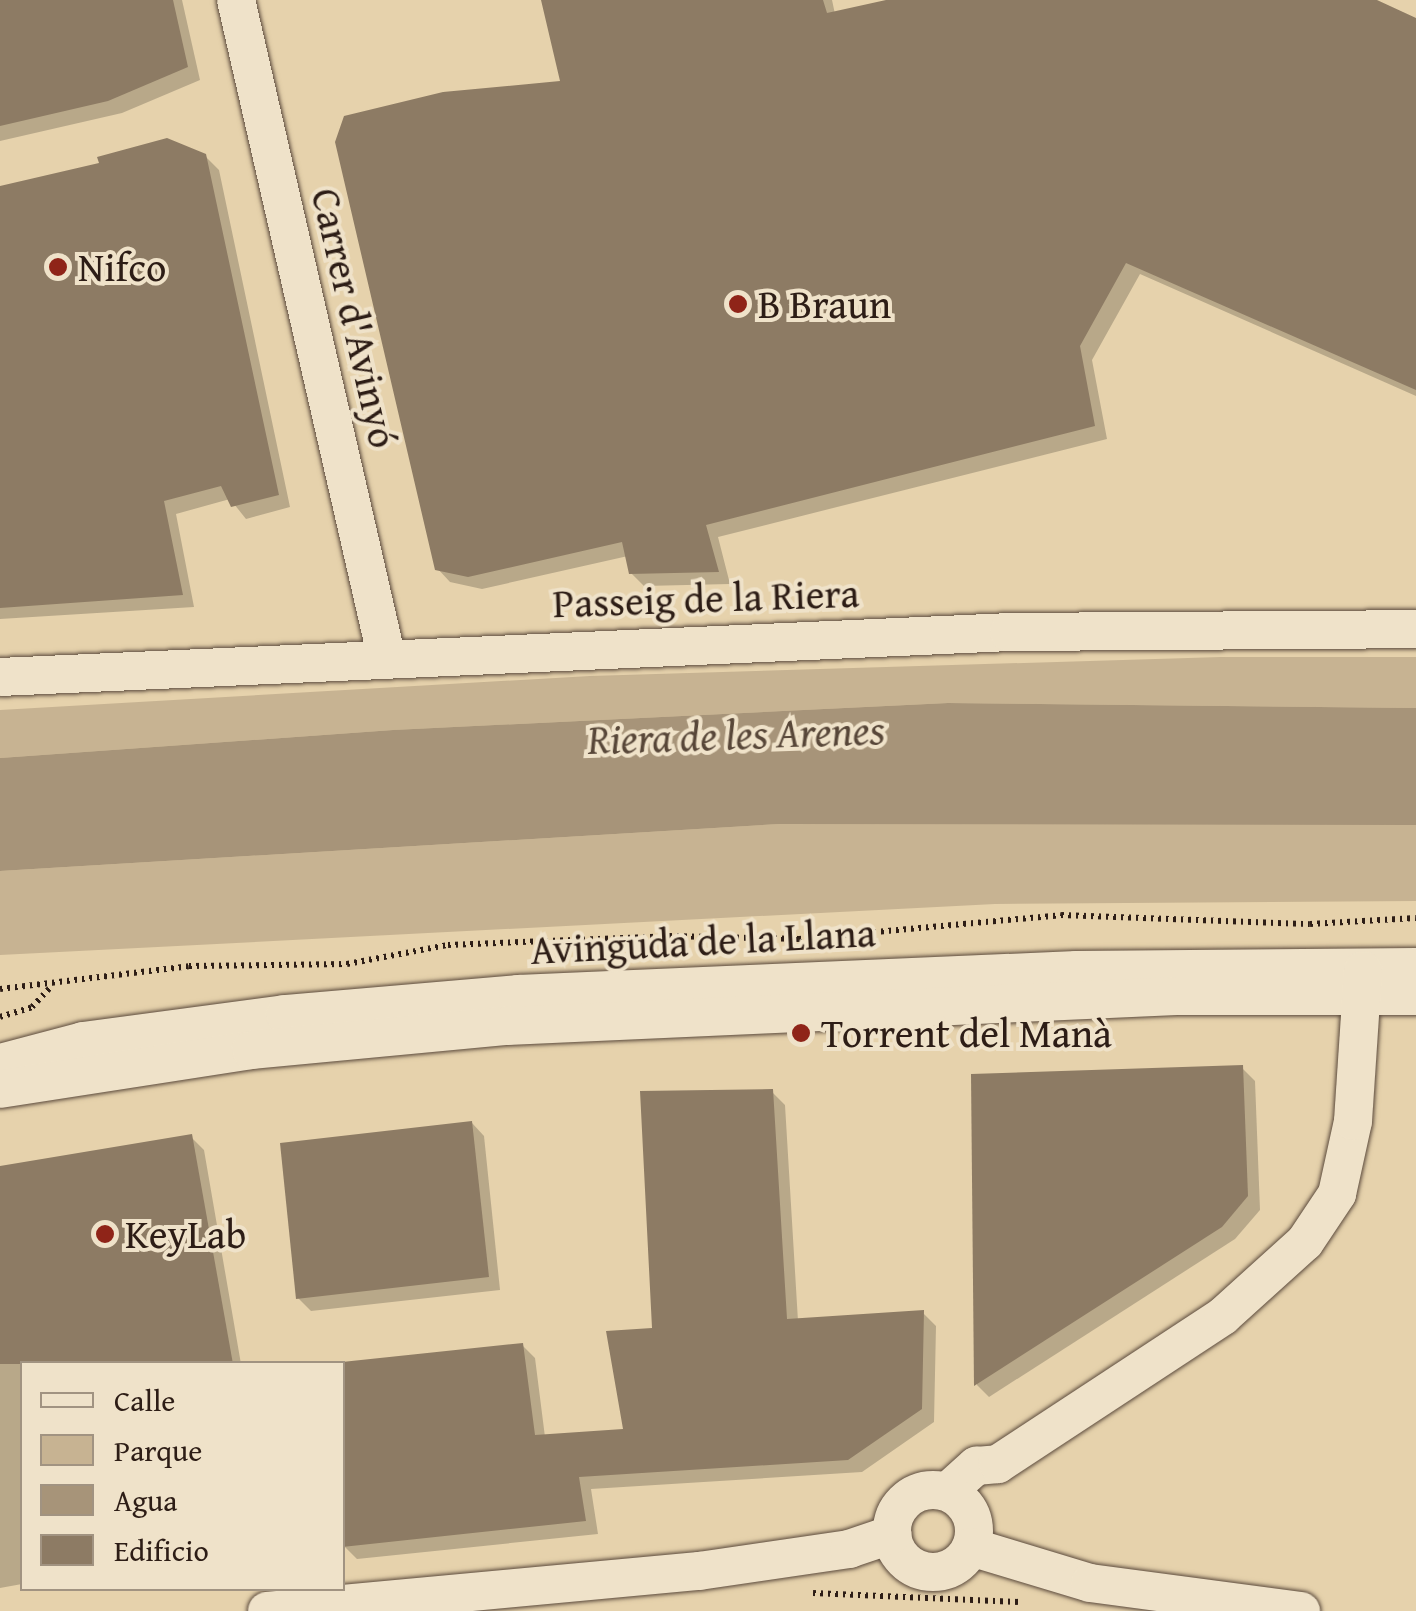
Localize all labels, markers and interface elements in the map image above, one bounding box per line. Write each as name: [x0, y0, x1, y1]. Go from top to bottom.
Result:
street label: Carrer d'Avinyó: [302, 184, 408, 452]
place label: Nifco: [78, 243, 166, 291]
marker: Nifco: [47, 256, 69, 278]
place label: B Braun: [758, 280, 891, 328]
marker: B Braun: [727, 293, 749, 315]
street label: Passeig de la Riera: [552, 569, 860, 627]
water label: Riera de les Arenes: [587, 704, 885, 764]
street label: Avinguda de la Llana: [529, 908, 877, 974]
place label: Torrent del Manà: [821, 1009, 1112, 1057]
marker: Torrent del Manà: [790, 1022, 812, 1044]
place label: KeyLab: [125, 1210, 246, 1258]
marker: KeyLab: [94, 1223, 116, 1245]
legend: [20, 1361, 345, 1591]
text: Calle: [114, 1378, 175, 1422]
text: Parque: [114, 1428, 202, 1472]
text: Agua: [114, 1478, 178, 1522]
text: Edificio: [114, 1528, 209, 1572]

